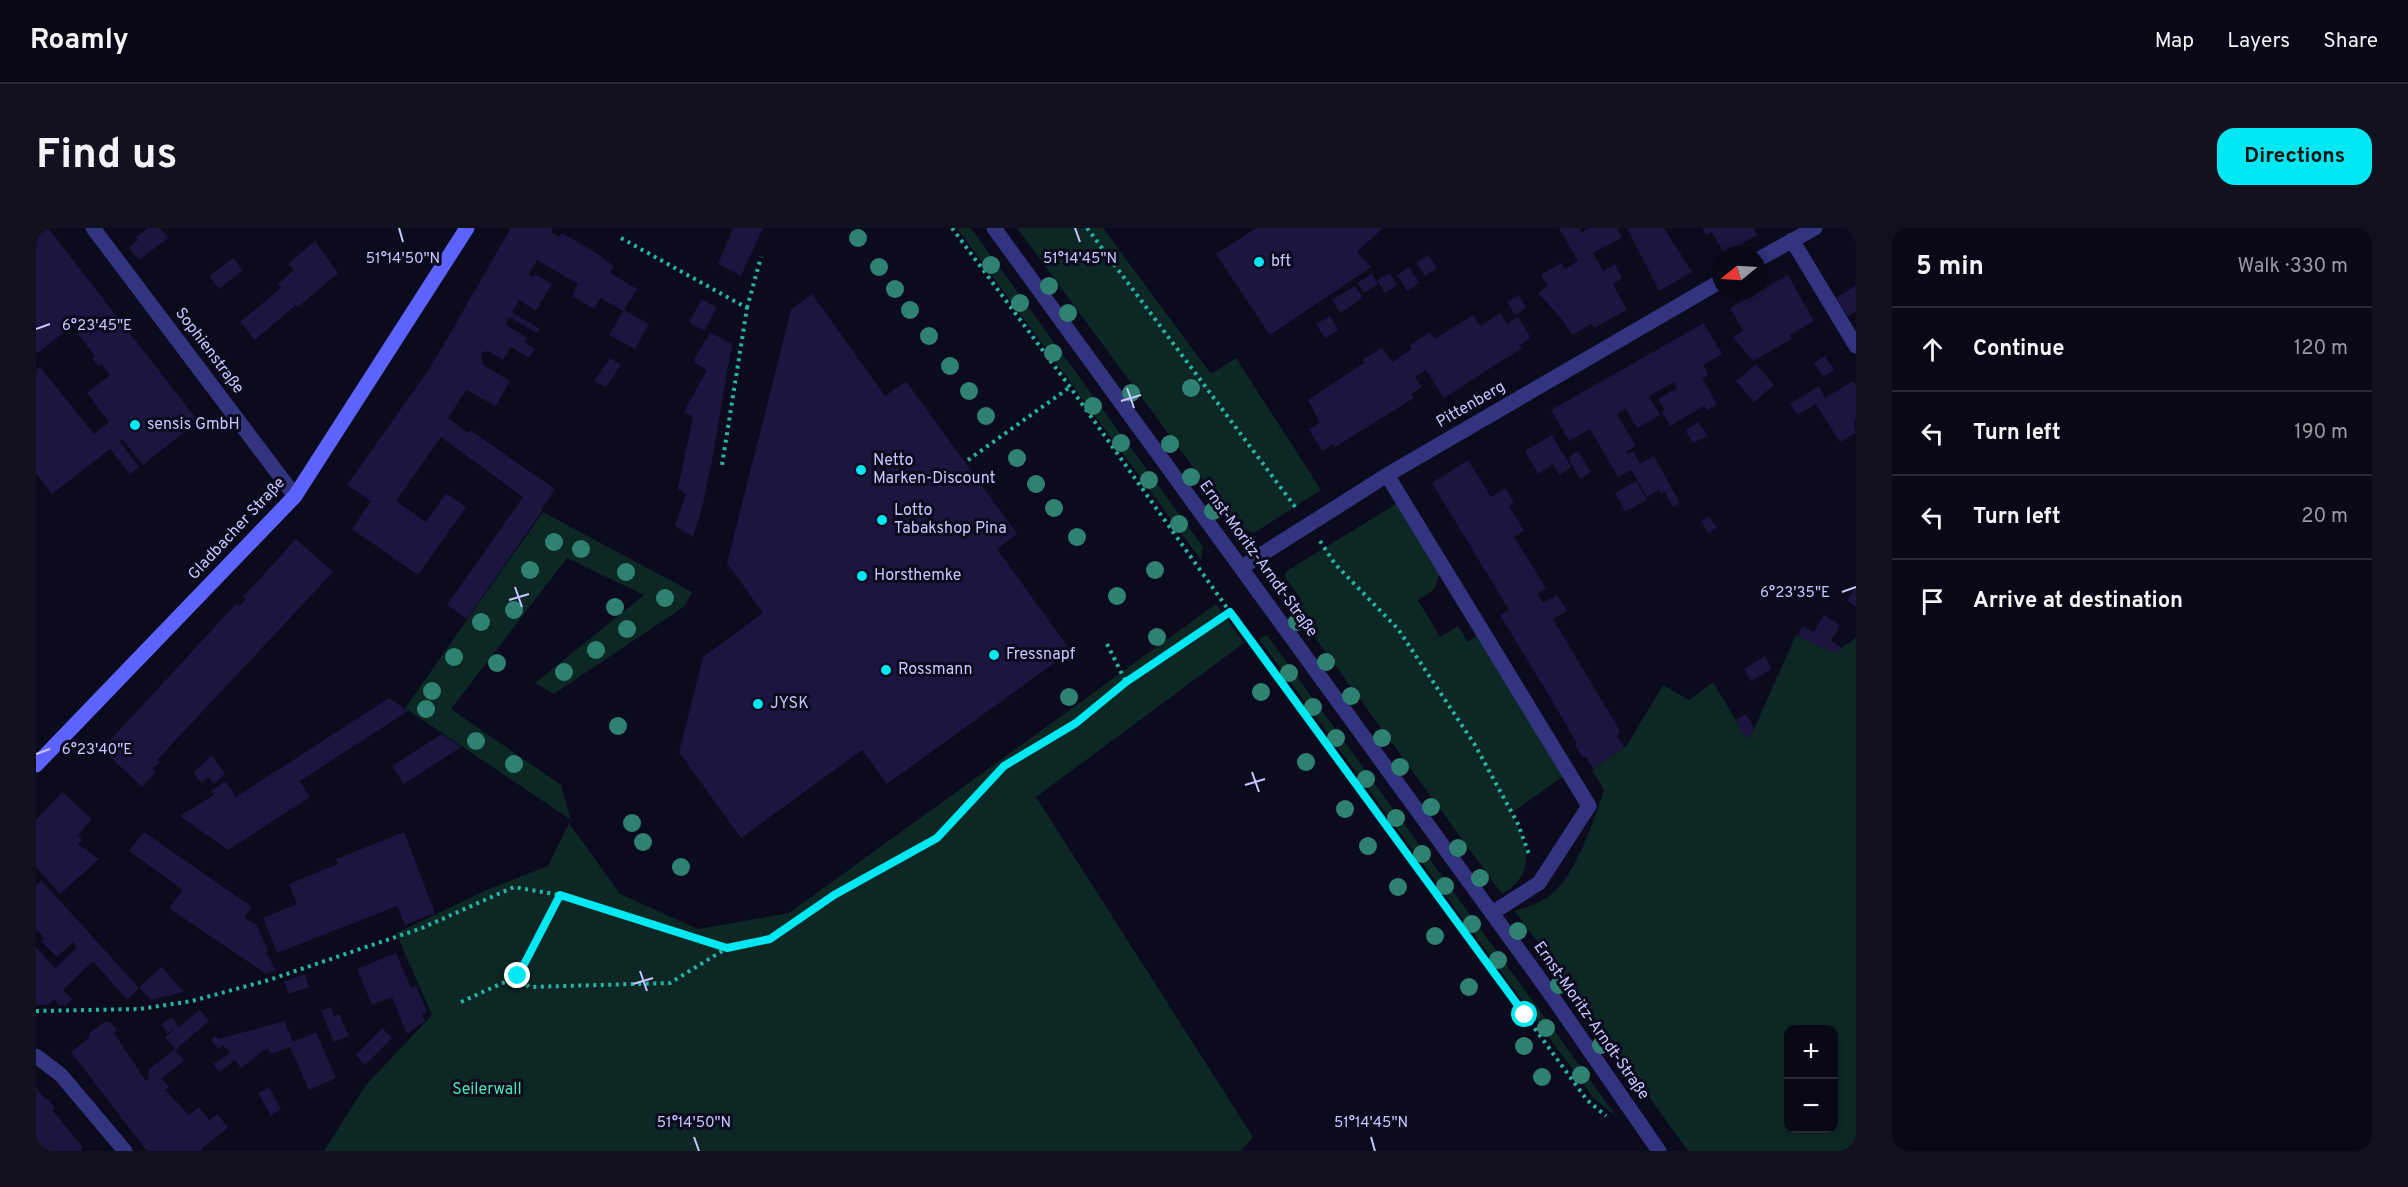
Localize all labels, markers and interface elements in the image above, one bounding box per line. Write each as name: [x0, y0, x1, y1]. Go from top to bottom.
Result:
text: Roamly: [30, 23, 129, 59]
text: Map: [2155, 28, 2194, 55]
text: Layers: [2227, 28, 2290, 55]
text: Share: [2323, 28, 2378, 55]
button: Directions: [2217, 128, 2372, 185]
text: Find us: [36, 130, 177, 183]
north arrow: [1712, 246, 1766, 300]
text: 51°14'50"N: [366, 250, 440, 269]
text: 51°14'45"N: [1043, 250, 1117, 269]
text: 5 min: [1916, 251, 1984, 284]
place label: bft: [1271, 252, 1291, 272]
text: Walk · 330 m: [2238, 254, 2348, 280]
marker: bft: [1252, 255, 1266, 269]
street label: Sophienstraße: [170, 304, 248, 398]
text: 6°23'45"E: [62, 317, 132, 336]
icon: ahead: [1916, 333, 1949, 366]
text: Continue: [1973, 336, 2064, 363]
text: 120 m: [2294, 336, 2348, 362]
street label: Pittenberg: [1433, 377, 1509, 433]
place label: sensis GmbH: [147, 415, 240, 435]
icon: left: [1916, 417, 1949, 450]
marker: sensis GmbH: [128, 418, 142, 432]
text: Turn left: [1973, 420, 2061, 447]
text: 190 m: [2294, 420, 2348, 446]
place label: Netto Marken-Discount: [873, 451, 995, 489]
marker: Netto Marken-Discount: [854, 463, 868, 477]
street label: Gladbacher Straße: [184, 473, 290, 585]
street label: Ernst-Moritz-Arndt-Straße: [1194, 477, 1322, 641]
place label: Lotto Tabakshop Pina: [894, 501, 1007, 539]
icon: left: [1916, 501, 1949, 534]
text: Turn left: [1973, 504, 2061, 531]
text: 20 m: [2301, 504, 2348, 530]
marker: Lotto Tabakshop Pina: [875, 513, 889, 527]
place label: Horsthemke: [874, 566, 961, 586]
marker: Horsthemke: [855, 569, 869, 583]
text: 6°23'35"E: [1760, 584, 1830, 603]
icon: arrive: [1916, 585, 1949, 618]
text: Arrive at destination: [1973, 588, 2183, 615]
place label: Fressnapf: [1006, 645, 1076, 665]
marker: Fressnapf: [987, 648, 1001, 662]
place label: Rossmann: [898, 660, 973, 680]
marker: Rossmann: [879, 663, 893, 677]
place label: JYSK: [770, 694, 809, 714]
marker: JYSK: [751, 697, 765, 711]
text: 6°23'40"E: [62, 741, 132, 760]
street label: Ernst-Moritz-Arndt-Straße: [1529, 938, 1653, 1104]
route end: [504, 962, 530, 988]
route start: [1511, 1001, 1537, 1027]
map controls: [1784, 1025, 1838, 1133]
button: +: [1784, 1025, 1838, 1079]
button: −: [1784, 1079, 1838, 1133]
park label: Seilerwall: [452, 1080, 522, 1100]
text: 51°14'50"N: [657, 1114, 731, 1133]
text: 51°14'45"N: [1334, 1114, 1408, 1133]

